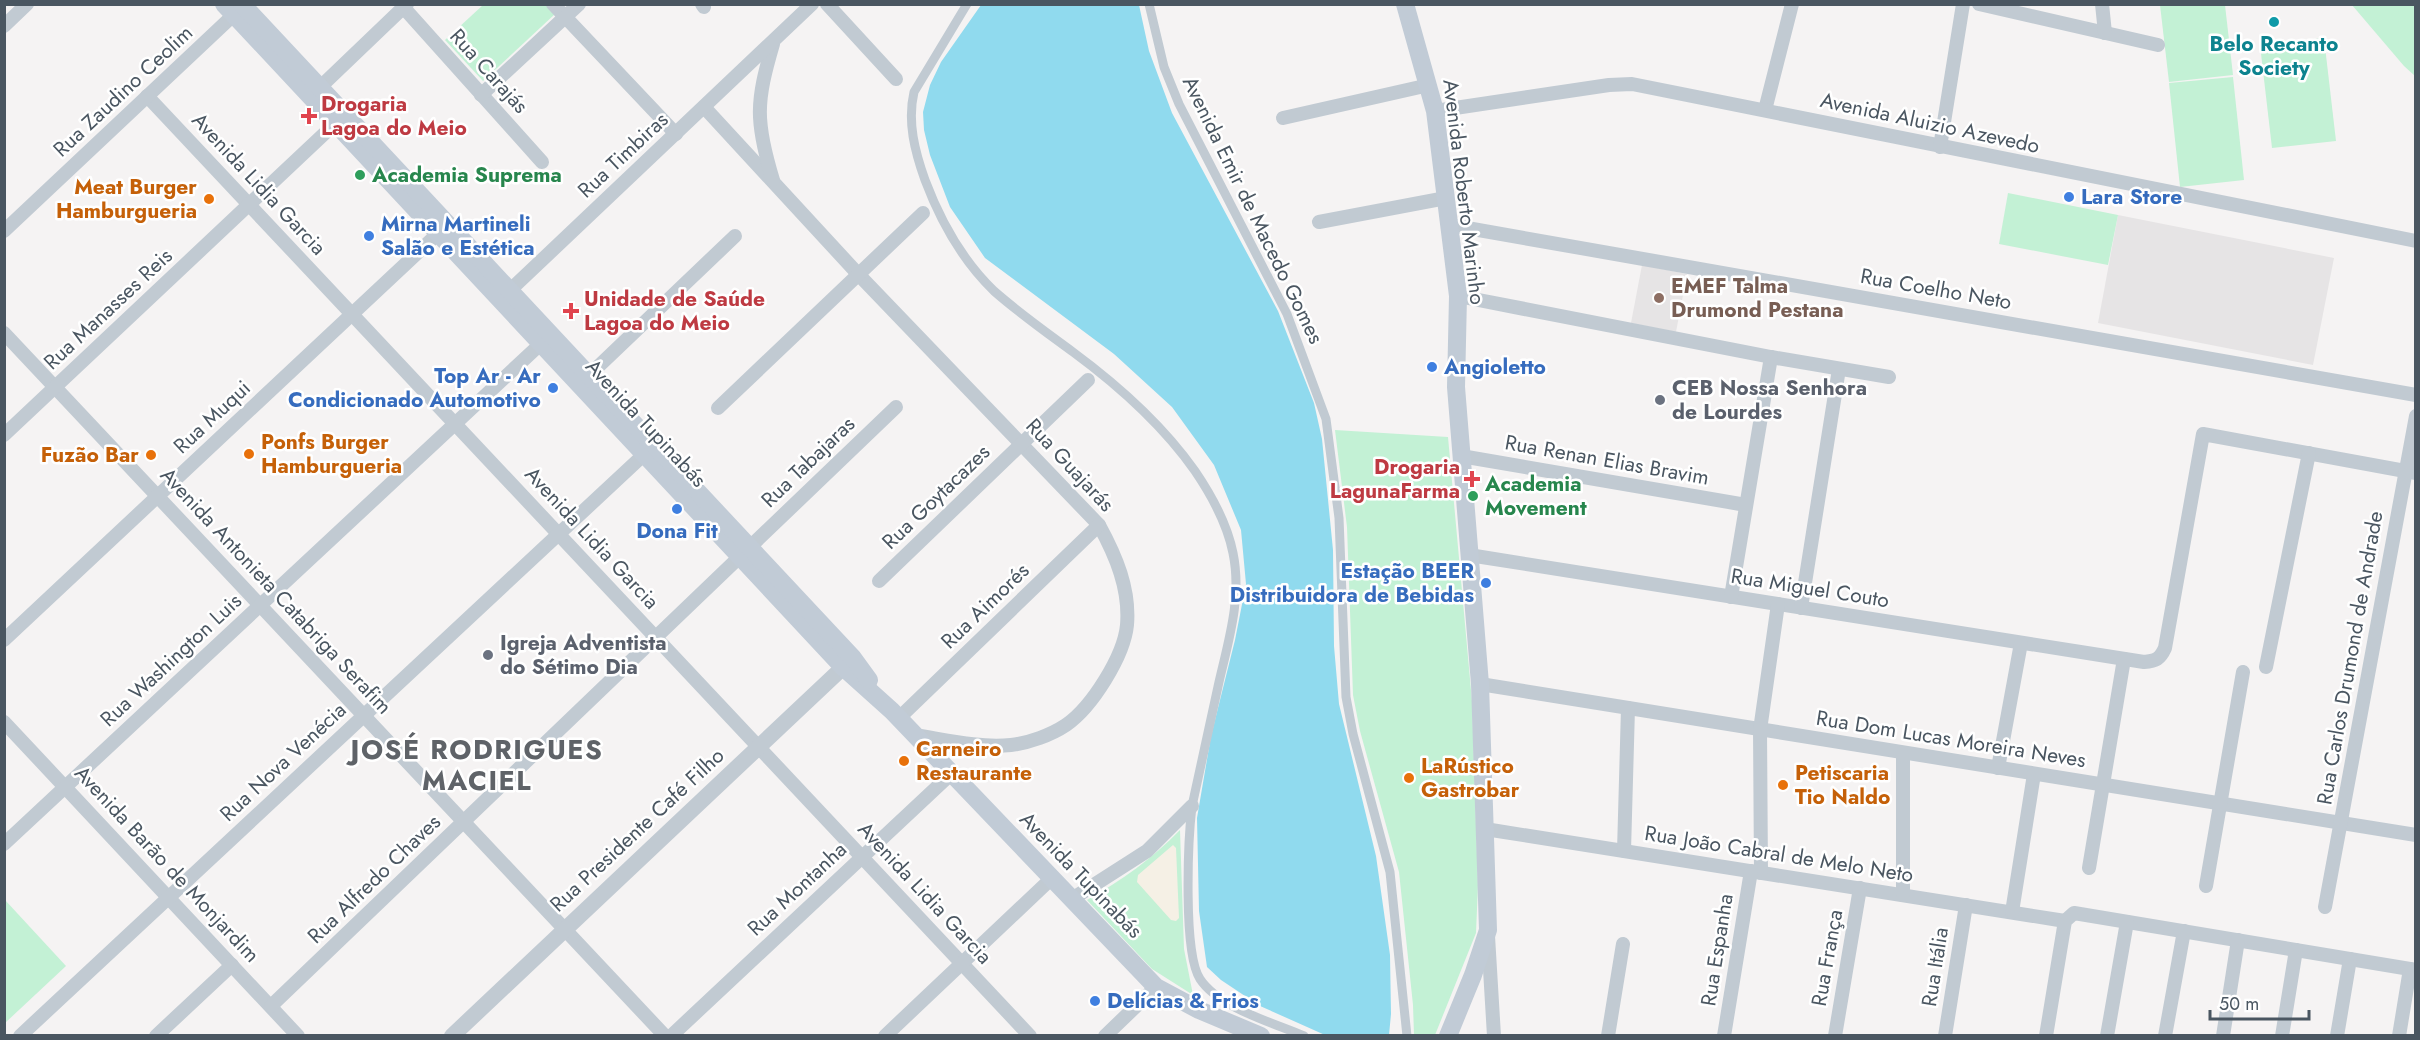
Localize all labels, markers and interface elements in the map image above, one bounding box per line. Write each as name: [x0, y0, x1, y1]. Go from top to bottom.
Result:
marker: Belo Recanto Society: [2267, 15, 2281, 29]
street label: Rua Zaudino Ceolim: [46, 18, 200, 164]
street label: Rua Carajás: [443, 22, 535, 120]
place label: Belo Recanto Society: [2210, 29, 2338, 83]
street label: Avenida Emir de Macedo Gomes: [1175, 71, 1331, 349]
street label: Avenida Roberto Marinho: [1435, 78, 1493, 306]
street label: Avenida Aluizio Azevedo: [1818, 85, 2042, 161]
place label: Drogaria Lagoa do Meio: [321, 89, 467, 143]
street label: Rua Timbiras: [571, 105, 675, 205]
street label: Avenida Lidia Garcia: [185, 106, 333, 262]
marker: Drogaria Lagoa do Meio: [302, 109, 316, 123]
place label: Academia Suprema: [371, 160, 562, 190]
marker: Academia Suprema: [353, 168, 367, 182]
place label: Meat Burger Hamburgueria: [56, 172, 197, 226]
place label: Lara Store: [2081, 182, 2182, 212]
marker: Lara Store: [2062, 190, 2076, 204]
marker: Meat Burger Hamburgueria: [202, 192, 216, 206]
place label: Mirna Martineli Salão e Estética: [381, 209, 535, 263]
marker: Mirna Martineli Salão e Estética: [362, 229, 376, 243]
street label: Rua Manasses Reis: [37, 241, 179, 377]
street label: Rua Coelho Neto: [1858, 261, 2014, 317]
place label: EMEF Talma Drumond Pestana: [1671, 271, 1844, 325]
place label: Unidade de Saúde Lagoa do Meio: [584, 284, 765, 338]
marker: EMEF Talma Drumond Pestana: [1652, 291, 1666, 305]
marker: Unidade de Saúde Lagoa do Meio: [562, 302, 580, 320]
street label: Avenida Tupinabás: [579, 352, 713, 494]
place label: Angioletto: [1443, 352, 1546, 382]
marker: Angioletto: [1425, 360, 1439, 374]
place label: Top Ar - Ar Condicionado Automotivo: [288, 361, 541, 415]
street label: Rua Muqui: [167, 373, 257, 461]
place label: CEB Nossa Senhora de Lourdes: [1672, 373, 1867, 427]
marker: Top Ar - Ar Condicionado Automotivo: [546, 381, 560, 395]
marker: CEB Nossa Senhora de Lourdes: [1653, 393, 1667, 407]
street label: Rua Tabajaras: [754, 409, 862, 515]
street label: Rua Guajarás: [1019, 412, 1121, 518]
place label: Ponfs Burger Hamburgueria: [261, 427, 402, 481]
street label: Rua Renan Elias Bravim: [1503, 427, 1711, 493]
street label: Rua Goytacazes: [875, 438, 997, 556]
place label: Fuzão Bar: [41, 440, 139, 470]
marker: Ponfs Burger Hamburgueria: [242, 447, 256, 461]
marker: Fuzão Bar: [144, 448, 158, 462]
place label: Drogaria LagunaFarma: [1330, 452, 1460, 506]
street label: Avenida Lidia Garcia: [518, 460, 666, 616]
street label: Avenida Antonieta Catabriga Serafim: [153, 461, 399, 721]
place label: Academia Movement: [1484, 469, 1587, 523]
marker: Drogaria LagunaFarma: [1465, 472, 1479, 486]
marker: Academia Movement: [1466, 489, 1480, 503]
marker: Dona Fit: [670, 502, 684, 516]
street label: Rua Carlos Drumond de Andrade: [2309, 509, 2391, 807]
place label: Dona Fit: [636, 516, 718, 546]
street label: Rua Aimorés: [934, 556, 1036, 656]
place label: Estação BEER Distribuidora de Bebidas: [1230, 556, 1474, 610]
street label: Rua Miguel Couto: [1729, 561, 1891, 615]
marker: Estação BEER Distribuidora de Bebidas: [1479, 576, 1493, 590]
street label: Rua Washington Luis: [94, 586, 248, 734]
place label: Igreja Adventista do Sétimo Dia: [500, 628, 667, 682]
marker: Igreja Adventista do Sétimo Dia: [481, 648, 495, 662]
street label: Rua Nova Venécia: [213, 696, 353, 828]
street label: Rua Dom Lucas Moreira Neves: [1814, 703, 2088, 775]
district label: JOSÉ RODRIGUES MACIEL: [346, 730, 603, 800]
place label: Carneiro Restaurante: [916, 734, 1032, 788]
street label: Rua Presidente Café Filho: [543, 741, 731, 919]
place label: LaRústico Gastrobar: [1421, 751, 1520, 805]
marker: Carneiro Restaurante: [897, 754, 911, 768]
place label: Petiscaria Tio Naldo: [1795, 758, 1890, 812]
street label: Avenida Barão de Monjardim: [68, 759, 266, 969]
marker: LaRústico Gastrobar: [1402, 771, 1416, 785]
marker: Petiscaria Tio Naldo: [1776, 778, 1790, 792]
street label: Avenida Tupinabás: [1013, 805, 1149, 945]
street label: Rua Alfredo Chaves: [301, 807, 447, 951]
street label: Avenida Lidia Garcia: [851, 815, 999, 971]
street label: Rua João Cabral de Melo Neto: [1643, 818, 1915, 890]
street label: Rua Montanha: [741, 835, 853, 943]
street label: Rua Espanha: [1693, 892, 1741, 1008]
street label: Rua França: [1804, 907, 1850, 1009]
street label: Rua Itália: [1914, 925, 1956, 1009]
scale bar: [2210, 983, 2309, 1021]
place label: Delícias & Frios: [1107, 986, 1259, 1016]
text: 50 m: [2219, 991, 2259, 1017]
marker: Delícias & Frios: [1088, 994, 1102, 1008]

